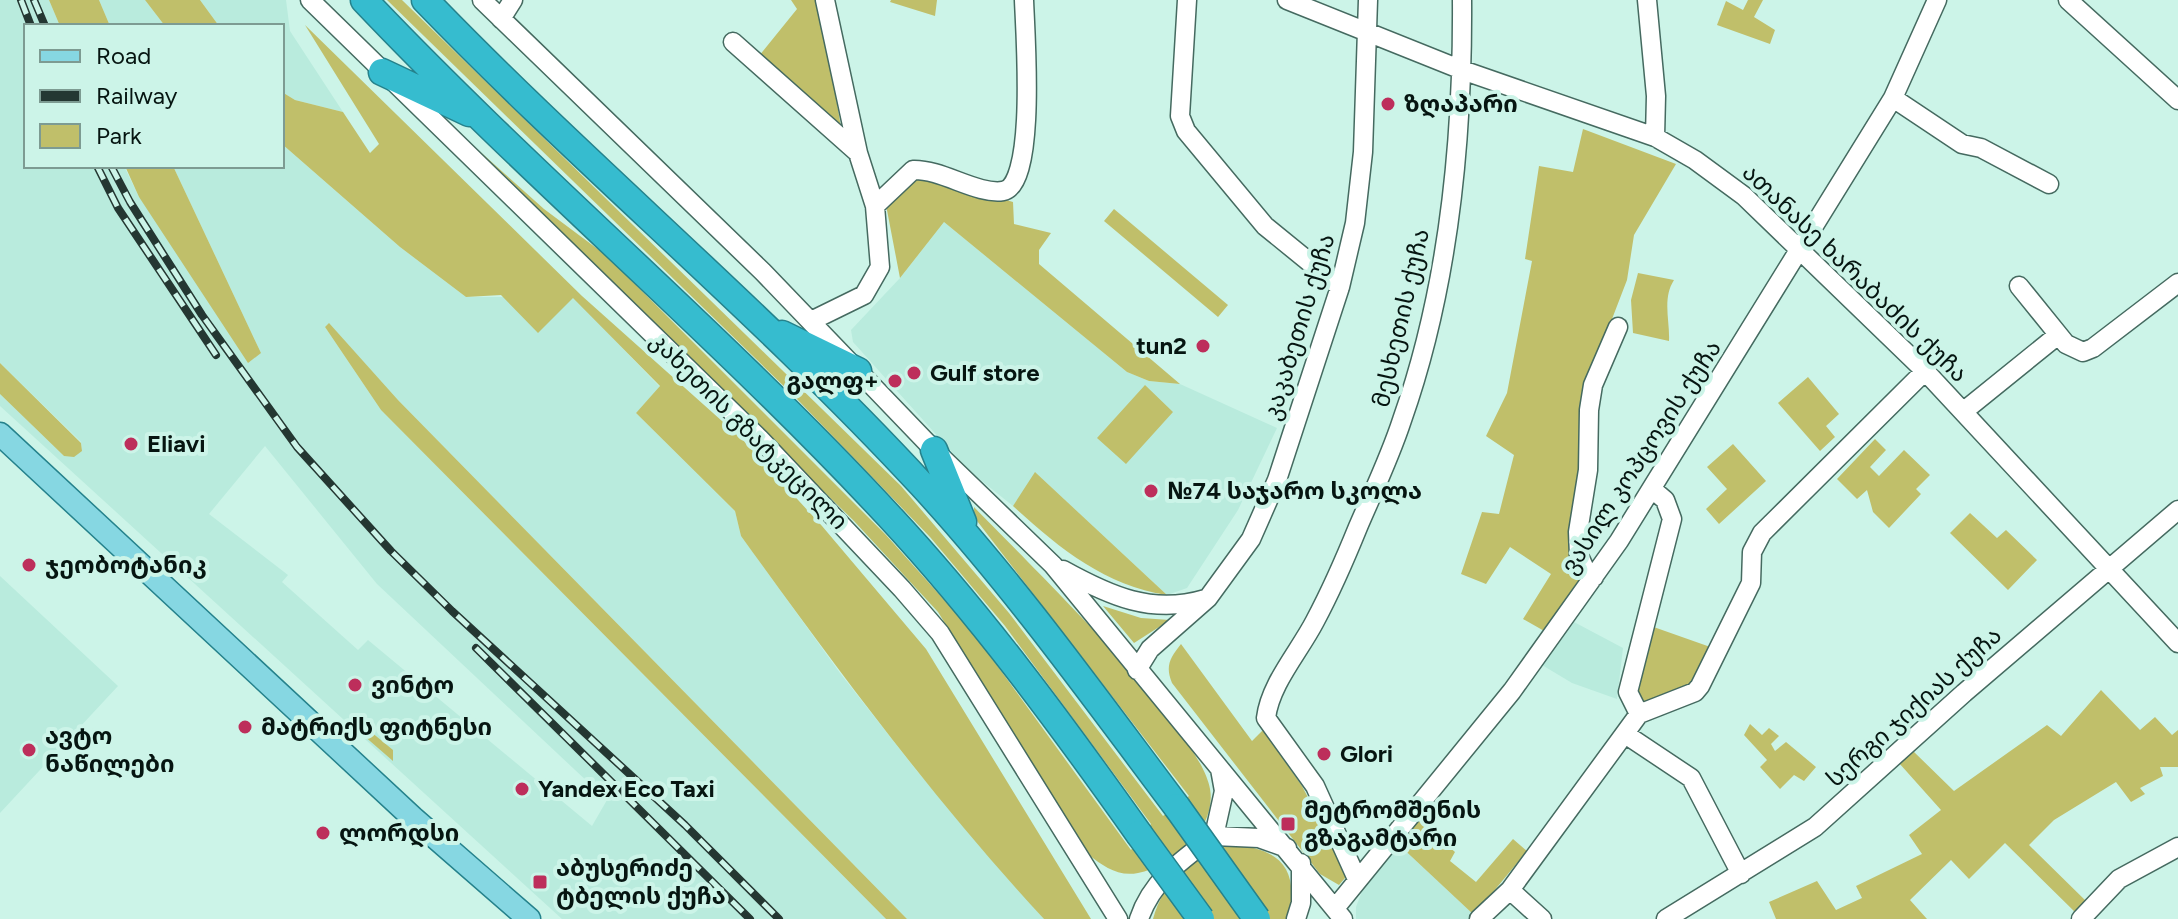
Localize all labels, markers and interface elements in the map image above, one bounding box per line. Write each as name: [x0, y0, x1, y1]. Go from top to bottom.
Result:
legend: [24, 24, 284, 168]
text: Road: [96, 41, 151, 70]
text: Railway: [96, 81, 178, 110]
place label: ზღაპარი: [1404, 89, 1518, 118]
marker: ზღაპარი: [1379, 95, 1397, 113]
text: Park: [96, 121, 142, 150]
street label: ათანასე ხარაბაძის ქუჩა: [1737, 157, 1974, 388]
street label: მესხეთის ქუჩა: [1366, 226, 1435, 410]
street label: კაკაბეთის ქუჩა: [1256, 230, 1341, 424]
street label: კახეთის გზატკეცილი: [645, 326, 854, 535]
place label: tun2: [1136, 331, 1187, 360]
street label: ვასილ კოპცოვის ქუჩა: [1554, 335, 1727, 579]
marker: tun2: [1194, 337, 1212, 355]
place label: Gulf store: [930, 358, 1039, 387]
marker: Gulf store: [905, 364, 923, 382]
place label: გალფ+: [787, 366, 879, 395]
marker: გალფ+: [886, 372, 904, 390]
place label: Eliavi: [147, 429, 205, 458]
marker: Eliavi: [122, 435, 140, 453]
place label: №74 საჯარო სკოლა: [1167, 476, 1422, 505]
marker: №74 საჯარო სკოლა: [1142, 482, 1160, 500]
place label: ჯეობოტანიკ: [45, 550, 207, 579]
marker: ჯეობოტანიკ: [20, 556, 38, 574]
street label: სერგი ჯიქიას ქუჩა: [1820, 620, 2007, 793]
place label: ვინტო: [371, 670, 454, 699]
marker: ვინტო: [346, 676, 364, 694]
place label: მატრიქს ფიტნესი: [261, 712, 492, 741]
marker: მატრიქს ფიტნესი: [236, 718, 254, 736]
place label: ავტო ნაწილები: [45, 721, 175, 778]
place label: Glori: [1340, 739, 1393, 768]
marker: ავტო ნაწილები: [20, 741, 38, 759]
marker: Glori: [1315, 745, 1333, 763]
place label: Yandex Eco Taxi: [538, 774, 715, 803]
marker: Yandex Eco Taxi: [513, 780, 531, 798]
place label: მეტრომშენის გზაგამტარი: [1304, 795, 1481, 852]
marker: მეტრომშენის გზაგამტარი: [1279, 815, 1297, 833]
place label: ლორდსი: [339, 818, 459, 848]
marker: ლორდსი: [314, 824, 332, 842]
place label: აბუსერიძე ტბელის ქუჩა: [556, 853, 726, 910]
marker: აბუსერიძე ტბელის ქუჩა: [531, 873, 549, 891]

